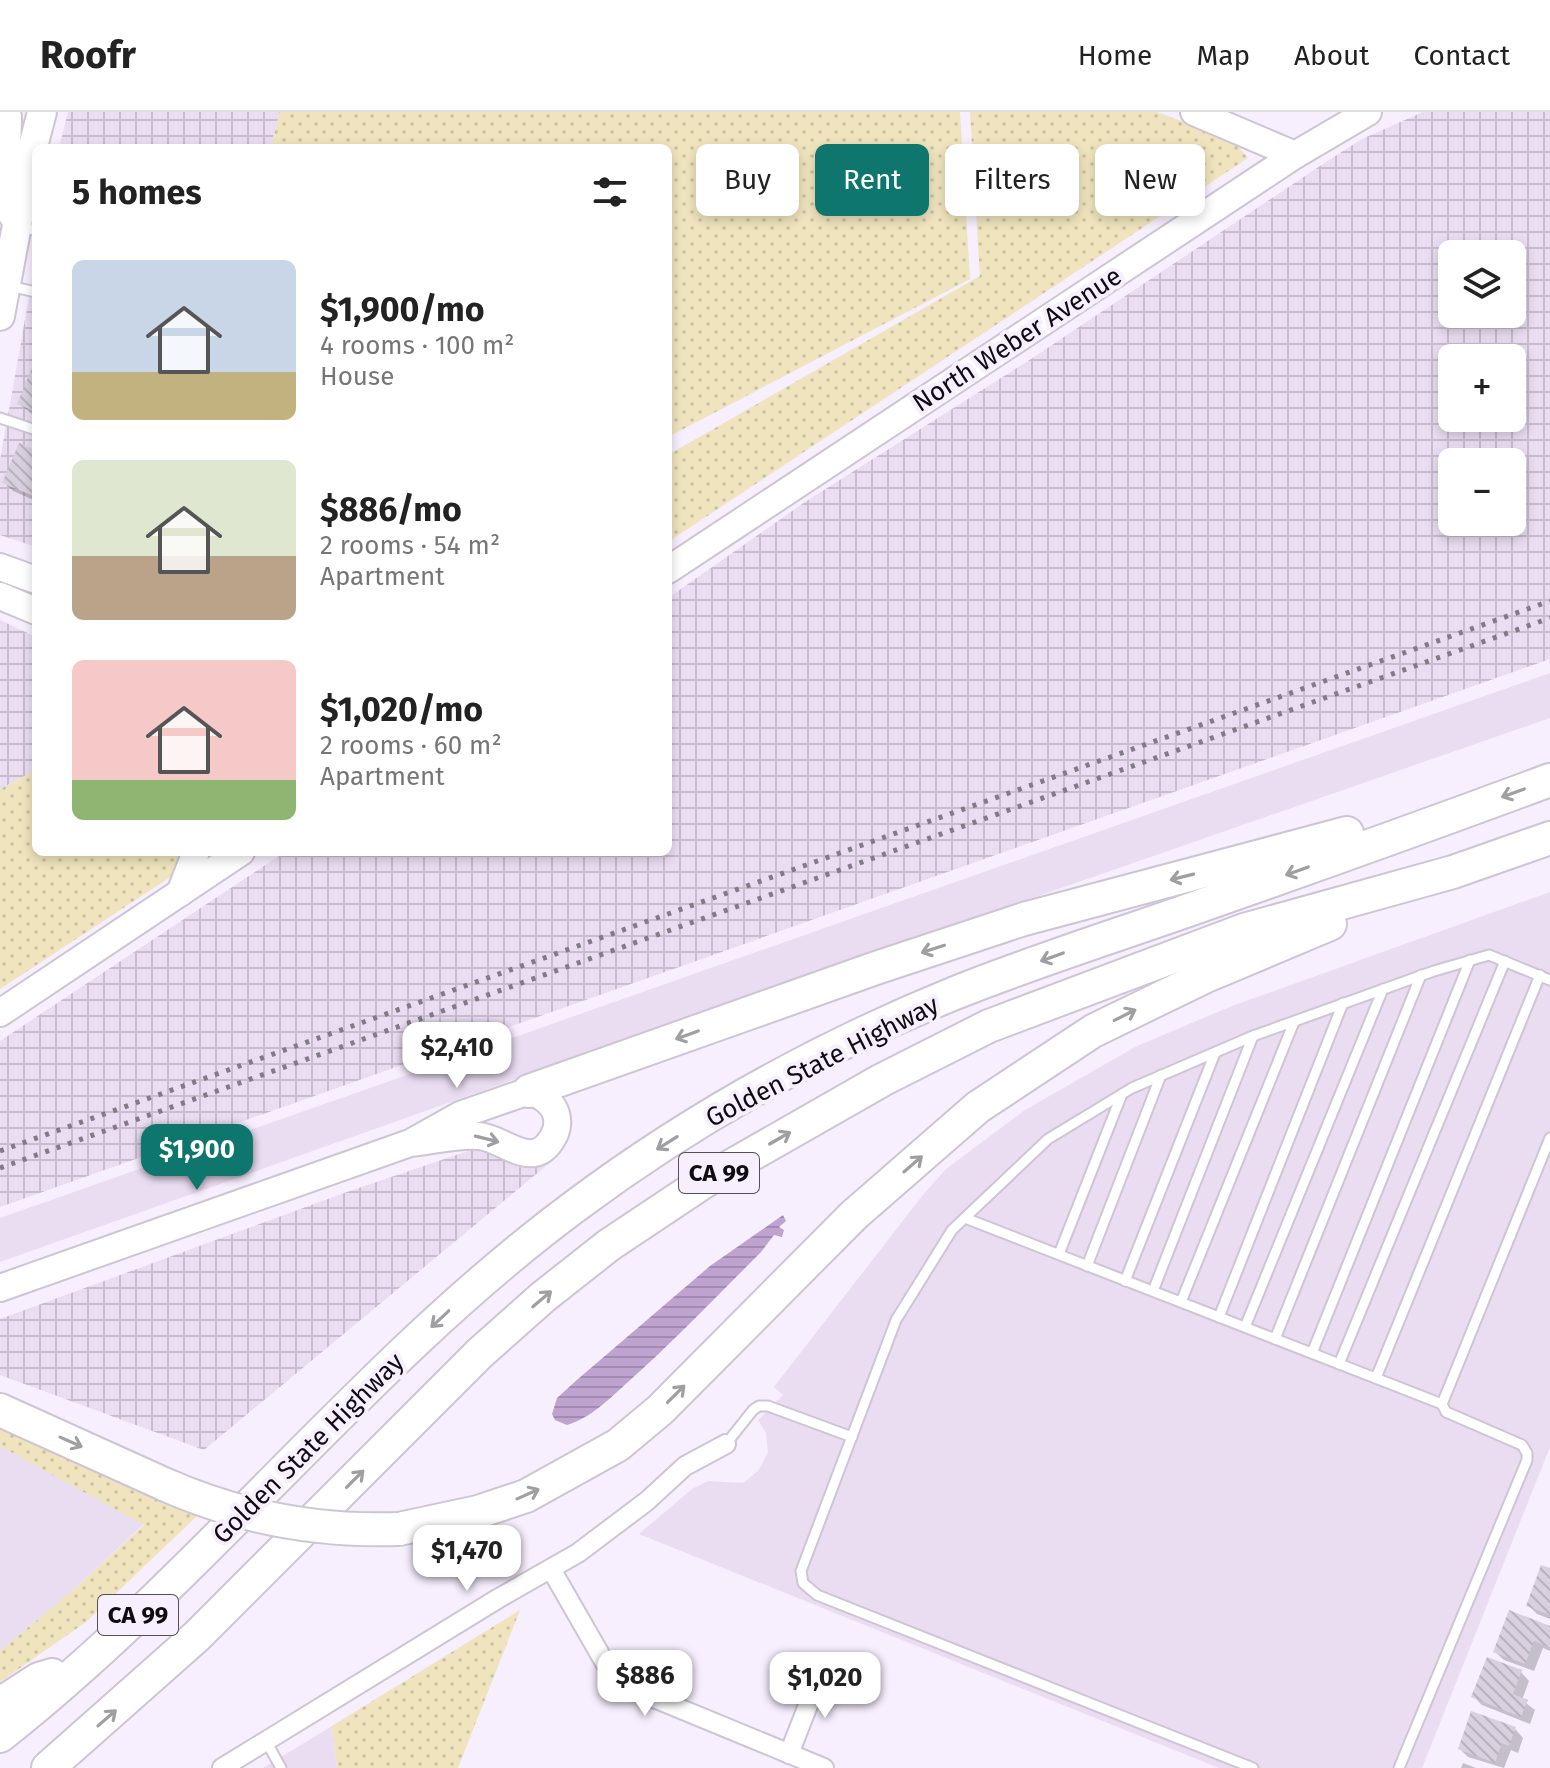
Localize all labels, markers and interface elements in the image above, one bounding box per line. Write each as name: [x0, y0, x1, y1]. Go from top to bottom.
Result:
text: Roofr: [40, 32, 136, 78]
text: Home: [1078, 39, 1152, 72]
text: Map: [1196, 39, 1250, 72]
text: About: [1294, 39, 1369, 72]
text: Contact: [1413, 39, 1510, 72]
chip: Buy: [696, 144, 799, 216]
chip: Rent: [815, 144, 929, 216]
chip: Filters: [945, 144, 1079, 216]
chip: New: [1095, 144, 1205, 216]
icon: filters: [588, 170, 632, 214]
text: 5 homes: [72, 172, 202, 213]
map controls: [1438, 240, 1526, 536]
button: layers: [1438, 240, 1526, 328]
street label: North Weber Avenue: [907, 260, 1127, 419]
text: $1,900/mo: [320, 289, 485, 330]
icon: home: [136, 292, 232, 388]
text: 4 rooms · 100 m²: [320, 330, 515, 361]
button: +: [1438, 344, 1526, 432]
text: House: [320, 361, 394, 392]
button: −: [1438, 448, 1526, 536]
text: $886/mo: [320, 489, 462, 530]
icon: home: [136, 492, 232, 588]
text: 2 rooms · 54 m²: [320, 530, 500, 561]
text: Apartment: [320, 561, 445, 592]
text: $1,020/mo: [320, 689, 483, 730]
icon: home: [136, 692, 232, 788]
text: 2 rooms · 60 m²: [320, 730, 502, 761]
text: Apartment: [320, 761, 445, 792]
one-way arrow: [1501, 787, 1526, 802]
one-way arrow: [1285, 865, 1310, 879]
one-way arrow: [1170, 870, 1196, 885]
one-way arrow: [920, 942, 946, 957]
one-way arrow: [1040, 951, 1065, 966]
street label: Golden State Highway: [701, 989, 944, 1134]
one-way arrow: [1112, 1006, 1136, 1022]
pin: $2,410: [392, 1022, 522, 1090]
one-way arrow: [675, 1028, 700, 1043]
text: $2,410: [420, 1032, 494, 1063]
pin: $1,900: [132, 1124, 262, 1192]
one-way arrow: [768, 1130, 791, 1146]
one-way arrow: [473, 1132, 499, 1147]
text: $1,900: [159, 1134, 235, 1165]
one-way arrow: [656, 1135, 679, 1151]
road number: CA 99: [679, 1153, 759, 1193]
one-way arrow: [902, 1155, 922, 1173]
one-way arrow: [531, 1290, 552, 1308]
one-way arrow: [430, 1309, 451, 1328]
street label: Golden State Highway: [206, 1346, 410, 1550]
one-way arrow: [666, 1385, 685, 1404]
one-way arrow: [59, 1435, 83, 1450]
one-way arrow: [345, 1469, 364, 1489]
one-way arrow: [516, 1486, 540, 1501]
pin: $1,470: [402, 1525, 532, 1593]
text: $1,470: [431, 1535, 503, 1566]
road number: CA 99: [98, 1595, 178, 1635]
pin: $886: [598, 1650, 692, 1718]
pin: $1,020: [760, 1652, 890, 1720]
text: $886: [615, 1660, 675, 1691]
text: $1,020: [788, 1662, 862, 1693]
one-way arrow: [97, 1709, 117, 1727]

